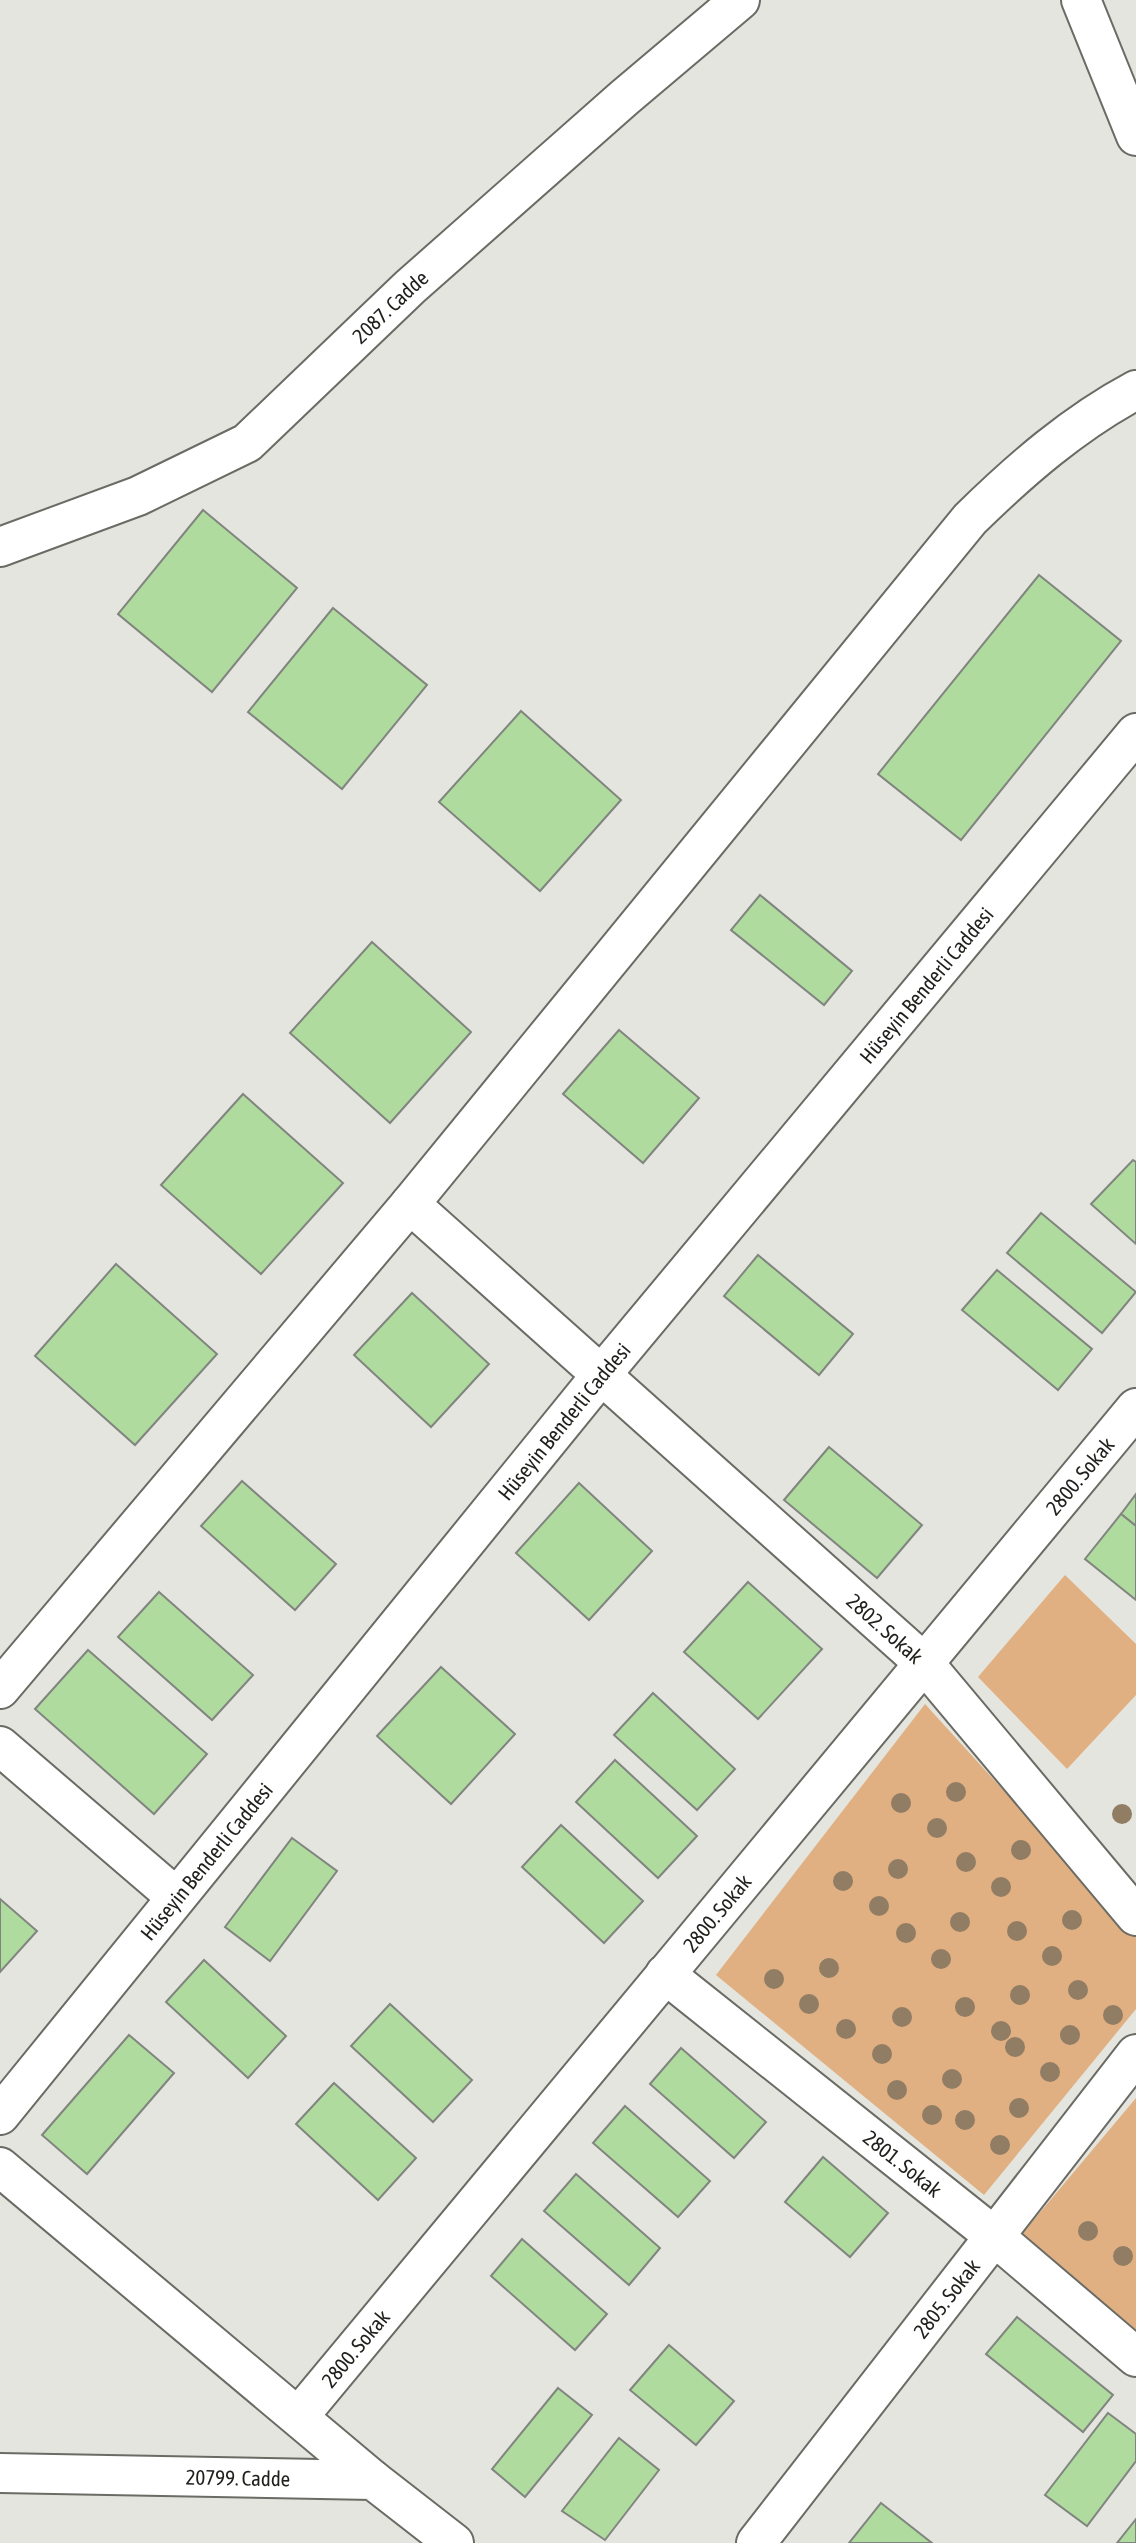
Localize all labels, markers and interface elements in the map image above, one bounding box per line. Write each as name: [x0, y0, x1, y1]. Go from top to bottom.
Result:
street label: 2087. Cadde: [347, 265, 433, 348]
street label: Hüseyin Benderli Caddesi: [854, 902, 998, 1068]
street label: Hüseyin Benderli Caddesi: [493, 1338, 635, 1505]
street label: 2800. Sokak: [1041, 1432, 1119, 1519]
street label: 2802. Sokak: [842, 1588, 928, 1668]
street label: Hüseyin Benderli Caddesi: [135, 1778, 277, 1945]
street label: 2800. Sokak: [678, 1869, 756, 1956]
street label: 2801. Sokak: [859, 2125, 947, 2202]
street label: 2805. Sokak: [908, 2254, 984, 2342]
street label: 2800. Sokak: [316, 2305, 394, 2392]
street label: 20799. Cadde: [185, 2464, 291, 2490]

